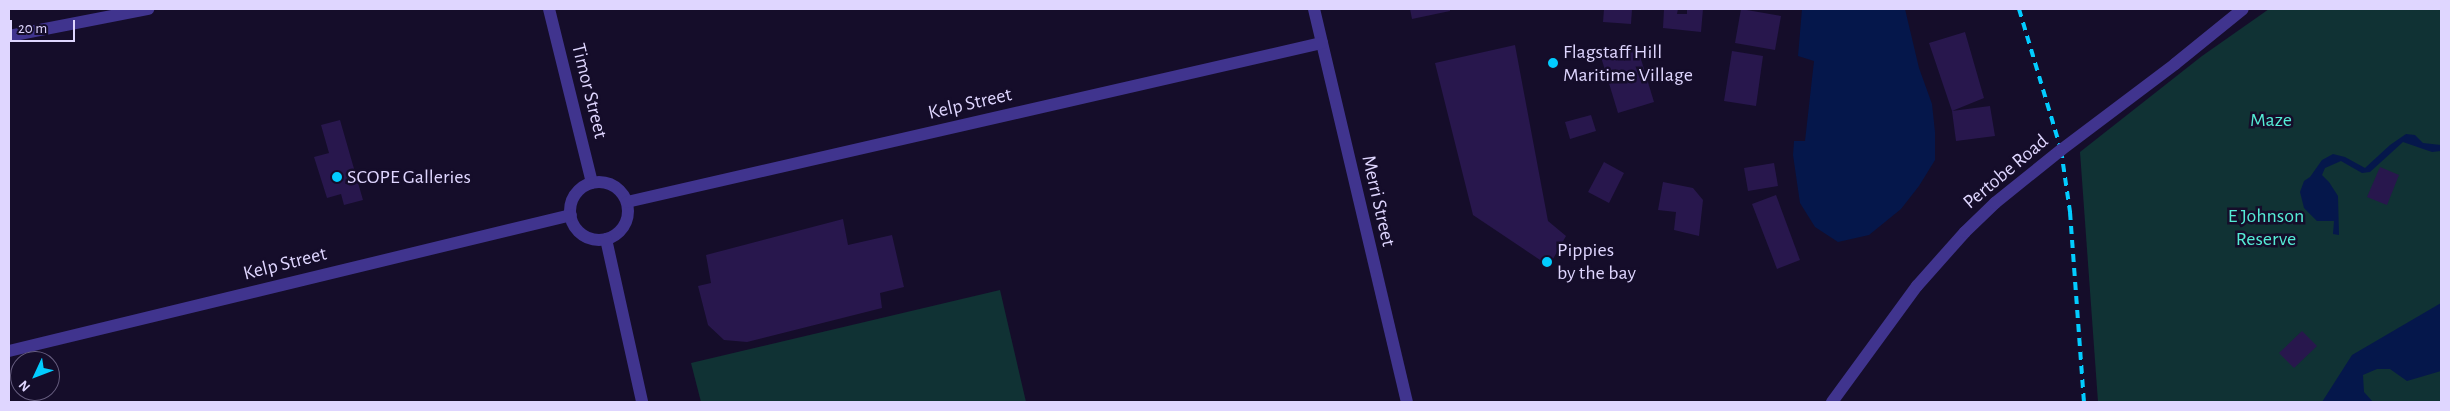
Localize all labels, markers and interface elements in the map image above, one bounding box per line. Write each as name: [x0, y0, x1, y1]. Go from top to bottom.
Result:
scale bar: [12, 10, 78, 42]
text: 20 m: [18, 21, 47, 36]
place label: Flagstaff Hill Maritime Village: [1563, 40, 1693, 87]
street label: Timor Street: [566, 41, 612, 141]
marker: Flagstaff Hill Maritime Village: [1547, 57, 1559, 69]
street label: Kelp Street: [926, 83, 1014, 125]
park label: Maze: [2250, 108, 2292, 132]
street label: Pertobe Road: [1959, 129, 2053, 215]
street label: Merri Street: [1356, 153, 1400, 249]
place label: SCOPE Galleries: [347, 165, 471, 189]
marker: SCOPE Galleries: [331, 171, 343, 183]
park label: E Johnson Reserve: [2228, 204, 2304, 251]
place label: Pippies by the bay: [1557, 238, 1636, 285]
street label: Kelp Street: [241, 242, 329, 286]
marker: Pippies by the bay: [1541, 256, 1553, 268]
north arrow: [10, 351, 60, 401]
text: N: [16, 377, 33, 394]

